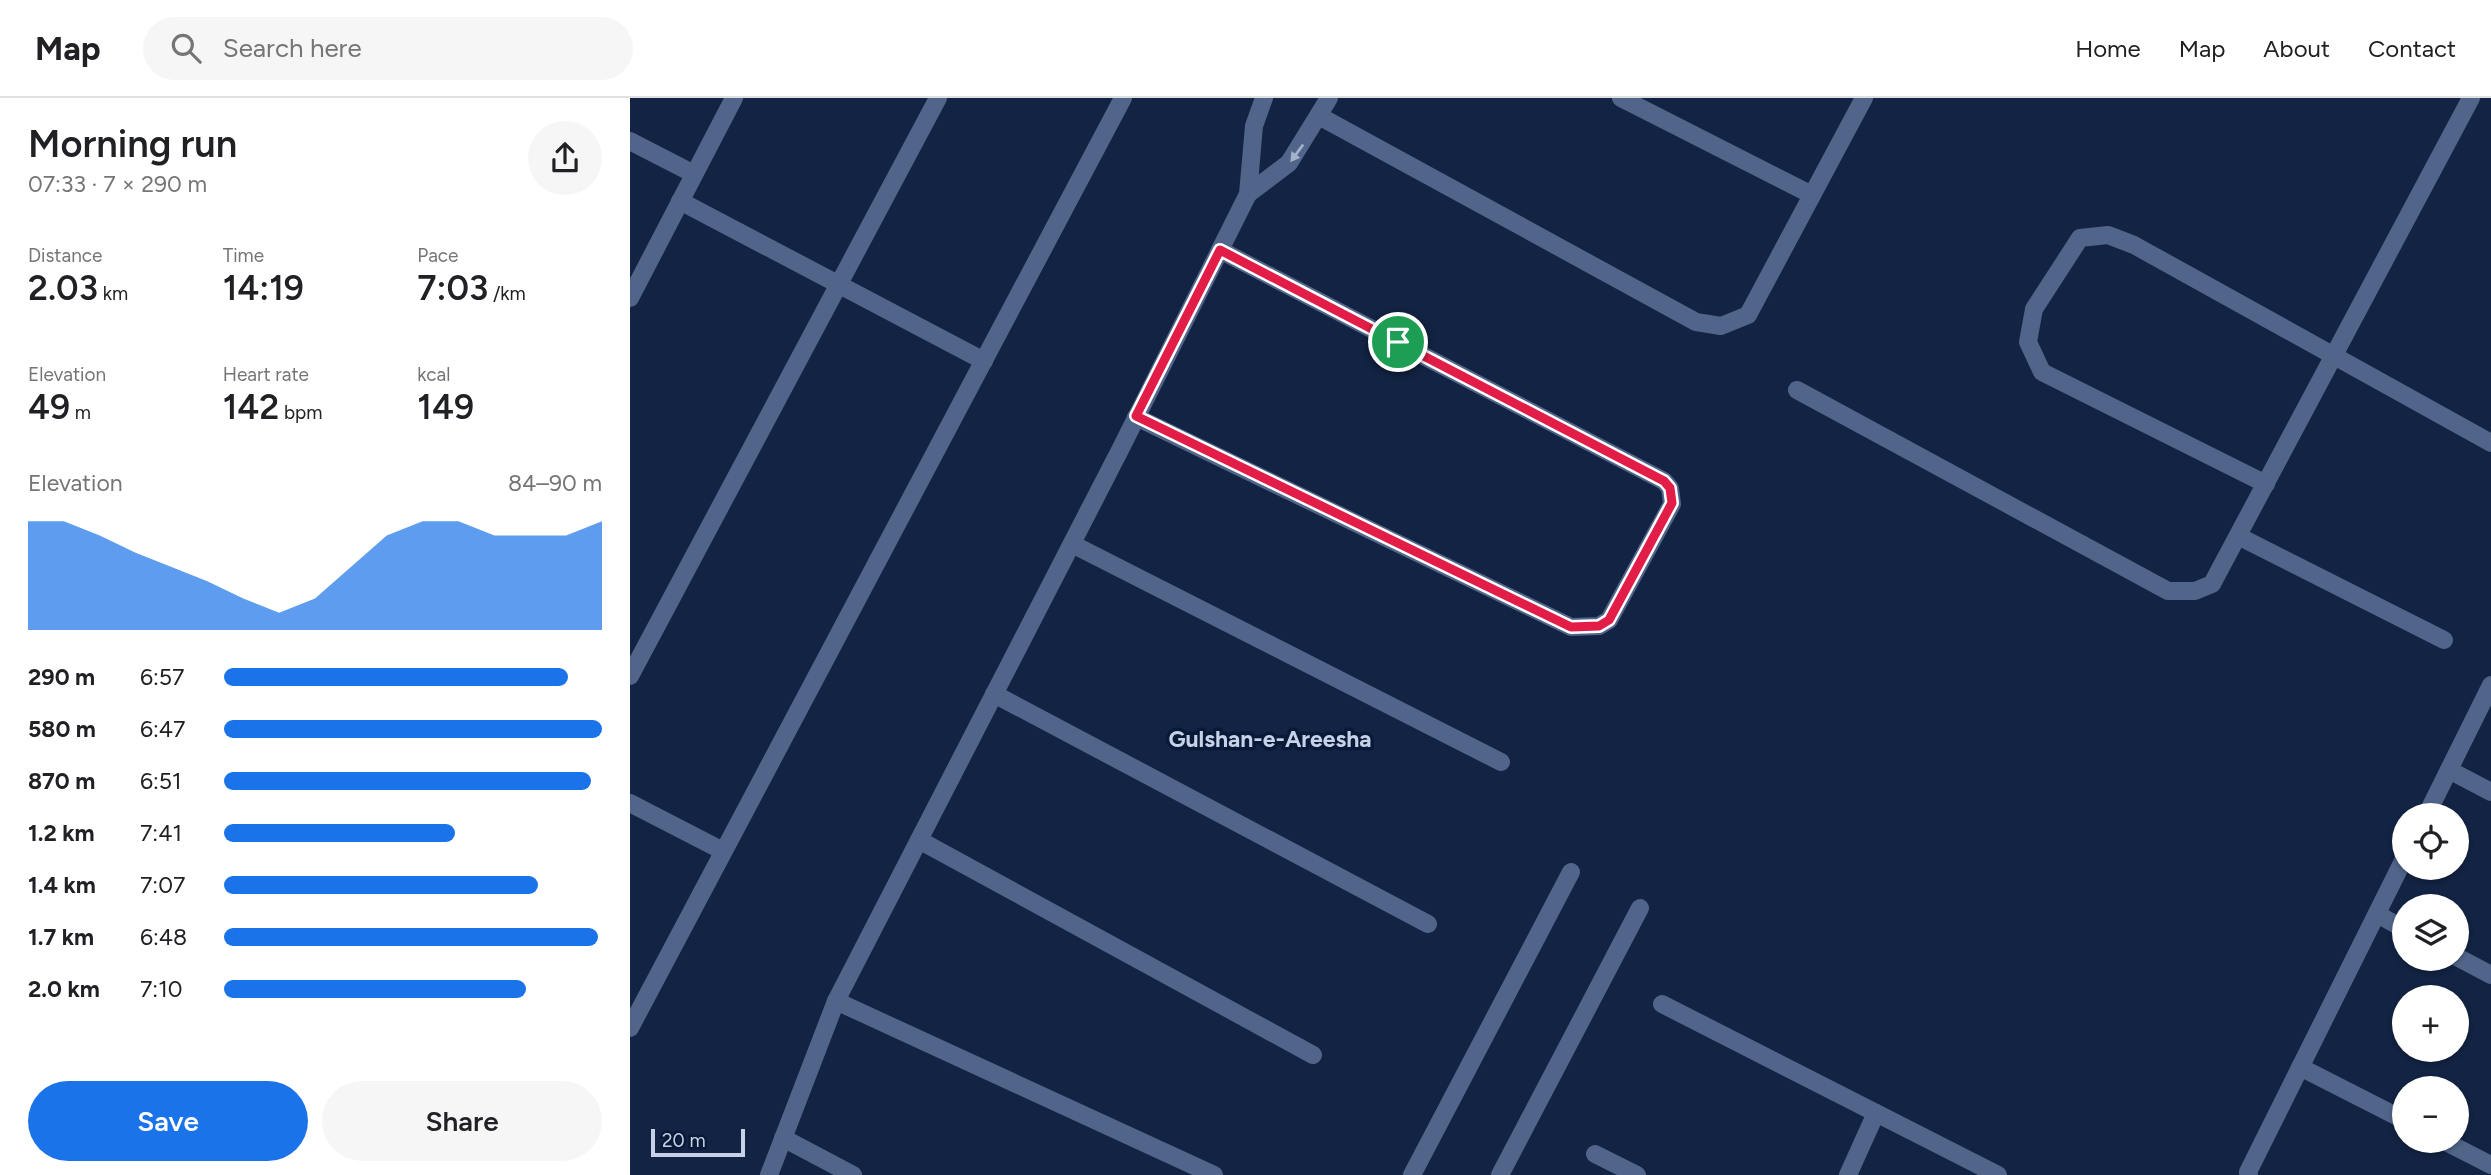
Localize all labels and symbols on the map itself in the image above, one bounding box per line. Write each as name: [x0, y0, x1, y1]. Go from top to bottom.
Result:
one-way arrow: [1290, 144, 1304, 162]
pin: [1368, 312, 1428, 372]
district label: Gulshan-e-Areesha: [1168, 725, 1372, 753]
scale bar: [651, 1126, 746, 1158]

